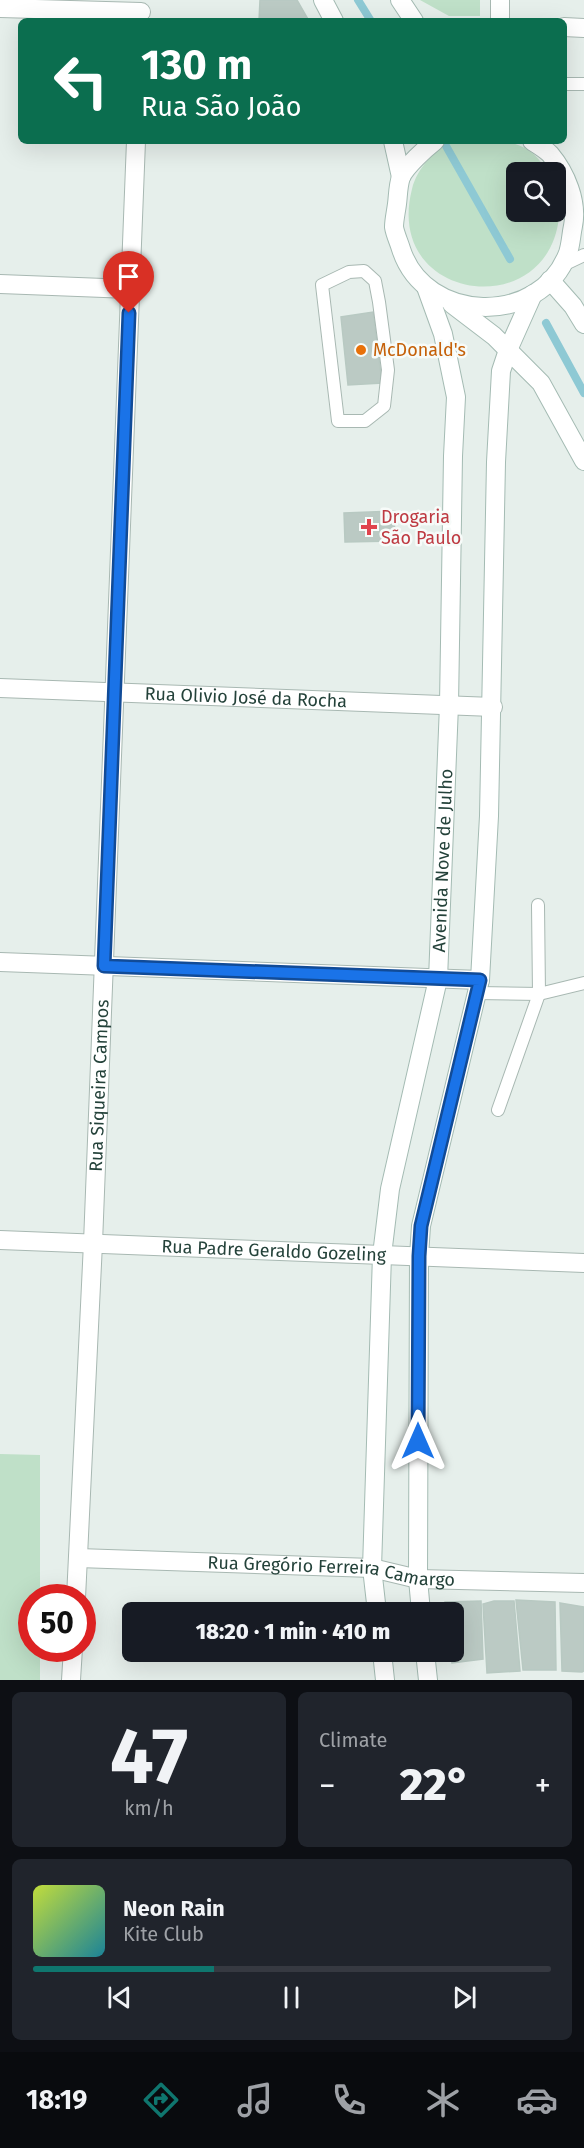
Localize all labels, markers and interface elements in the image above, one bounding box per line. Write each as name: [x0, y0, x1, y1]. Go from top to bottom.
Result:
text: 130 m: [141, 40, 252, 90]
icon: left: [42, 42, 120, 120]
text: Rua São João: [141, 91, 301, 123]
map controls: [506, 162, 566, 222]
button: search: [506, 162, 566, 222]
pin: [103, 251, 154, 313]
icon: arrive: [112, 260, 145, 293]
place label: McDonald's: [373, 339, 466, 361]
marker: McDonald's: [354, 343, 368, 357]
place label: Drogaria São Paulo: [381, 506, 461, 549]
marker: Drogaria São Paulo: [362, 520, 376, 534]
street label: Rua Olivio José da Rocha: [144, 683, 347, 712]
street label: Avenida Nove de Julho: [428, 768, 457, 953]
street label: Rua Siqueira Campos: [85, 999, 114, 1172]
street label: Rua Padre Geraldo Gozeling: [161, 1235, 387, 1266]
position arrow: [386, 1409, 450, 1473]
street label: Rua Gregório Ferreira Camargo: [207, 1551, 455, 1591]
speed limit sign: 50: [18, 1584, 96, 1662]
text: 18:20 · 1 min · 410 m: [196, 1618, 390, 1645]
text: 47: [110, 1710, 188, 1804]
text: Climate: [319, 1728, 387, 1752]
text: 22°: [400, 1758, 470, 1812]
text: −: [319, 1766, 336, 1806]
text: +: [535, 1766, 551, 1806]
text: km/h: [124, 1796, 174, 1820]
text: Neon Rain: [123, 1895, 225, 1922]
text: Kite Club: [123, 1922, 204, 1946]
icon: previous: [103, 1981, 136, 2014]
icon: pause: [275, 1981, 308, 2014]
icon: next: [448, 1981, 481, 2014]
icon: directions: [140, 2079, 182, 2121]
icon: music: [234, 2079, 276, 2121]
icon: phone: [328, 2079, 370, 2121]
icon: climate: [422, 2079, 464, 2121]
icon: car: [516, 2079, 558, 2121]
text: 18:19: [26, 2084, 87, 2116]

